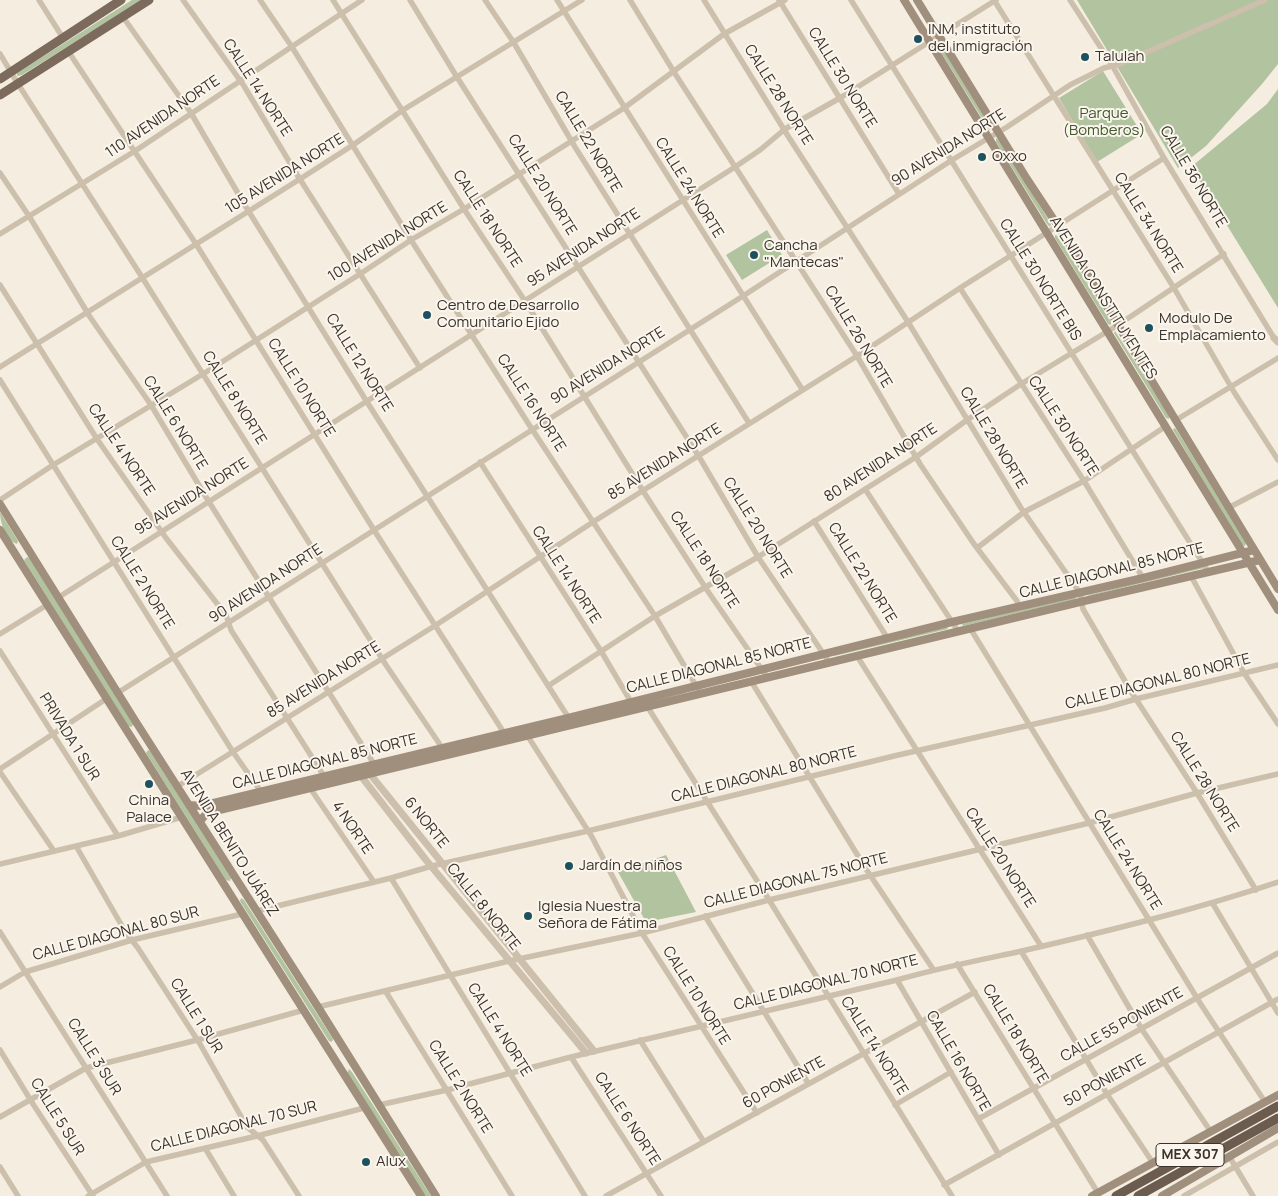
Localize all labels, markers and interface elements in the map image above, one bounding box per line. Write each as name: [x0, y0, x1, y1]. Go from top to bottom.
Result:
place label: INM, instituto del inmigración: [928, 21, 1032, 56]
street label: CALLE 30 NORTE: [804, 24, 880, 132]
marker: INM, instituto del inmigración: [912, 33, 924, 45]
street label: CALLE 14 NORTE: [219, 36, 295, 140]
street label: CALLE 28 NORTE: [740, 41, 816, 149]
place label: Talulah: [1095, 48, 1144, 66]
marker: Talulah: [1079, 51, 1091, 63]
street label: 110 AVENIDA NORTE: [102, 72, 224, 162]
street label: CALLE 22 NORTE: [551, 88, 625, 196]
street label: 90 AVENIDA NORTE: [888, 105, 1010, 191]
park label: Parque (Bomberos): [1063, 105, 1145, 140]
street label: CALLE 36 NORTE: [1156, 123, 1230, 231]
street label: 105 AVENIDA NORTE: [222, 130, 348, 218]
street label: CALLE 20 NORTE: [504, 131, 580, 239]
street label: CALLE 24 NORTE: [651, 134, 727, 242]
place label: Oxxo: [992, 148, 1027, 166]
marker: Oxxo: [976, 151, 988, 163]
street label: CALLE 18 NORTE: [449, 167, 525, 271]
street label: CALLE 34 NORTE: [1110, 169, 1186, 277]
street label: 100 AVENIDA NORTE: [325, 198, 451, 286]
street label: 95 AVENIDA NORTE: [524, 205, 644, 291]
street label: AVENIDA CONSTITUYENTES: [1045, 213, 1161, 383]
street label: CALLE 30 NORTE BIS: [995, 216, 1085, 344]
place label: Cancha "Mantecas": [764, 237, 844, 272]
marker: Cancha "Mantecas": [748, 249, 760, 261]
street label: CALLE 26 NORTE: [820, 283, 896, 391]
place label: Centro de Desarrollo Comunitario Ejido: [437, 297, 579, 332]
marker: Centro de Desarrollo Comunitario Ejido: [421, 309, 433, 321]
place label: Modulo De Emplacamiento: [1159, 310, 1266, 345]
street label: CALLE 12 NORTE: [322, 311, 396, 415]
marker: Modulo De Emplacamiento: [1143, 322, 1155, 334]
street label: 90 AVENIDA NORTE: [547, 323, 669, 409]
street label: CALLE 10 NORTE: [263, 335, 339, 441]
street label: CALLE 8 NORTE: [198, 348, 270, 448]
street label: CALLE 16 NORTE: [493, 351, 569, 455]
street label: CALLE 6 NORTE: [139, 373, 211, 473]
street label: CALLE 30 NORTE: [1024, 373, 1102, 479]
street label: CALLE 28 NORTE: [956, 384, 1030, 492]
street label: CALLE 4 NORTE: [84, 401, 158, 499]
street label: 85 AVENIDA NORTE: [605, 420, 725, 504]
street label: 80 AVENIDA NORTE: [821, 420, 941, 506]
street label: 95 AVENIDA NORTE: [132, 455, 252, 539]
street label: CALLE 20 NORTE: [719, 474, 795, 582]
street label: CALLE 18 NORTE: [666, 508, 742, 612]
street label: CALLE 22 NORTE: [824, 519, 900, 627]
street label: CALLE 14 NORTE: [528, 523, 604, 627]
street label: CALLE 2 NORTE: [106, 533, 178, 633]
street label: CALLE DIAGONAL 85 NORTE: [1018, 539, 1206, 603]
street label: 90 AVENIDA NORTE: [206, 541, 326, 627]
street label: CALLE DIAGONAL 85 NORTE: [625, 634, 813, 698]
street label: 85 AVENIDA NORTE: [264, 638, 384, 722]
street label: CALLE DIAGONAL 80 NORTE: [1063, 650, 1253, 714]
street label: PRIVADA 1 SUR: [35, 690, 103, 784]
street label: CALLE 28 NORTE: [1166, 728, 1242, 836]
street label: CALLE DIAGONAL 85 NORTE: [231, 730, 419, 794]
street label: CALLE DIAGONAL 80 NORTE: [669, 743, 859, 807]
street label: AVENIDA BENITO JUÁREZ: [176, 766, 282, 920]
marker: China Palace: [143, 778, 155, 790]
place label: China Palace: [126, 792, 172, 827]
street label: 6 NORTE: [400, 794, 452, 852]
street label: 4 NORTE: [328, 798, 376, 858]
street label: CALLE 20 NORTE: [961, 805, 1039, 911]
street label: CALLE 24 NORTE: [1089, 806, 1165, 914]
street label: CALLE DIAGONAL 75 NORTE: [702, 849, 890, 913]
place label: Jardín de niños: [579, 857, 682, 875]
street label: CALLE 8 NORTE: [442, 860, 524, 954]
marker: Jardín de niños: [563, 860, 575, 872]
place label: Iglesia Nuestra Señora de Fátima: [538, 898, 657, 933]
street label: CALLE DIAGONAL 80 SUR: [31, 903, 201, 965]
marker: Iglesia Nuestra Señora de Fátima: [522, 910, 534, 922]
street label: CALLE 10 NORTE: [658, 943, 734, 1049]
street label: CALLE DIAGONAL 70 NORTE: [732, 951, 920, 1015]
street label: CALLE 1 SUR: [166, 975, 226, 1057]
street label: CALLE 4 NORTE: [463, 980, 535, 1080]
street label: CALLE 18 NORTE: [978, 981, 1052, 1087]
street label: CALLE 55 PONIENTE: [1058, 984, 1186, 1066]
street label: CALLE 14 NORTE: [837, 993, 911, 1099]
street label: CALLE 16 NORTE: [922, 1008, 994, 1114]
street label: CALLE 3 SUR: [63, 1015, 125, 1099]
street label: CALLE 2 NORTE: [424, 1037, 496, 1137]
street label: 50 PONIENTE: [1061, 1051, 1149, 1111]
street label: 60 PONIENTE: [740, 1053, 828, 1113]
street label: CALLE 6 NORTE: [590, 1069, 664, 1169]
street label: CALLE 5 SUR: [26, 1075, 88, 1159]
street label: CALLE DIAGONAL 70 SUR: [149, 1098, 319, 1156]
road number: MEX 307: [1156, 1144, 1224, 1166]
place label: Alux: [376, 1153, 406, 1171]
marker: Alux: [360, 1156, 372, 1168]

